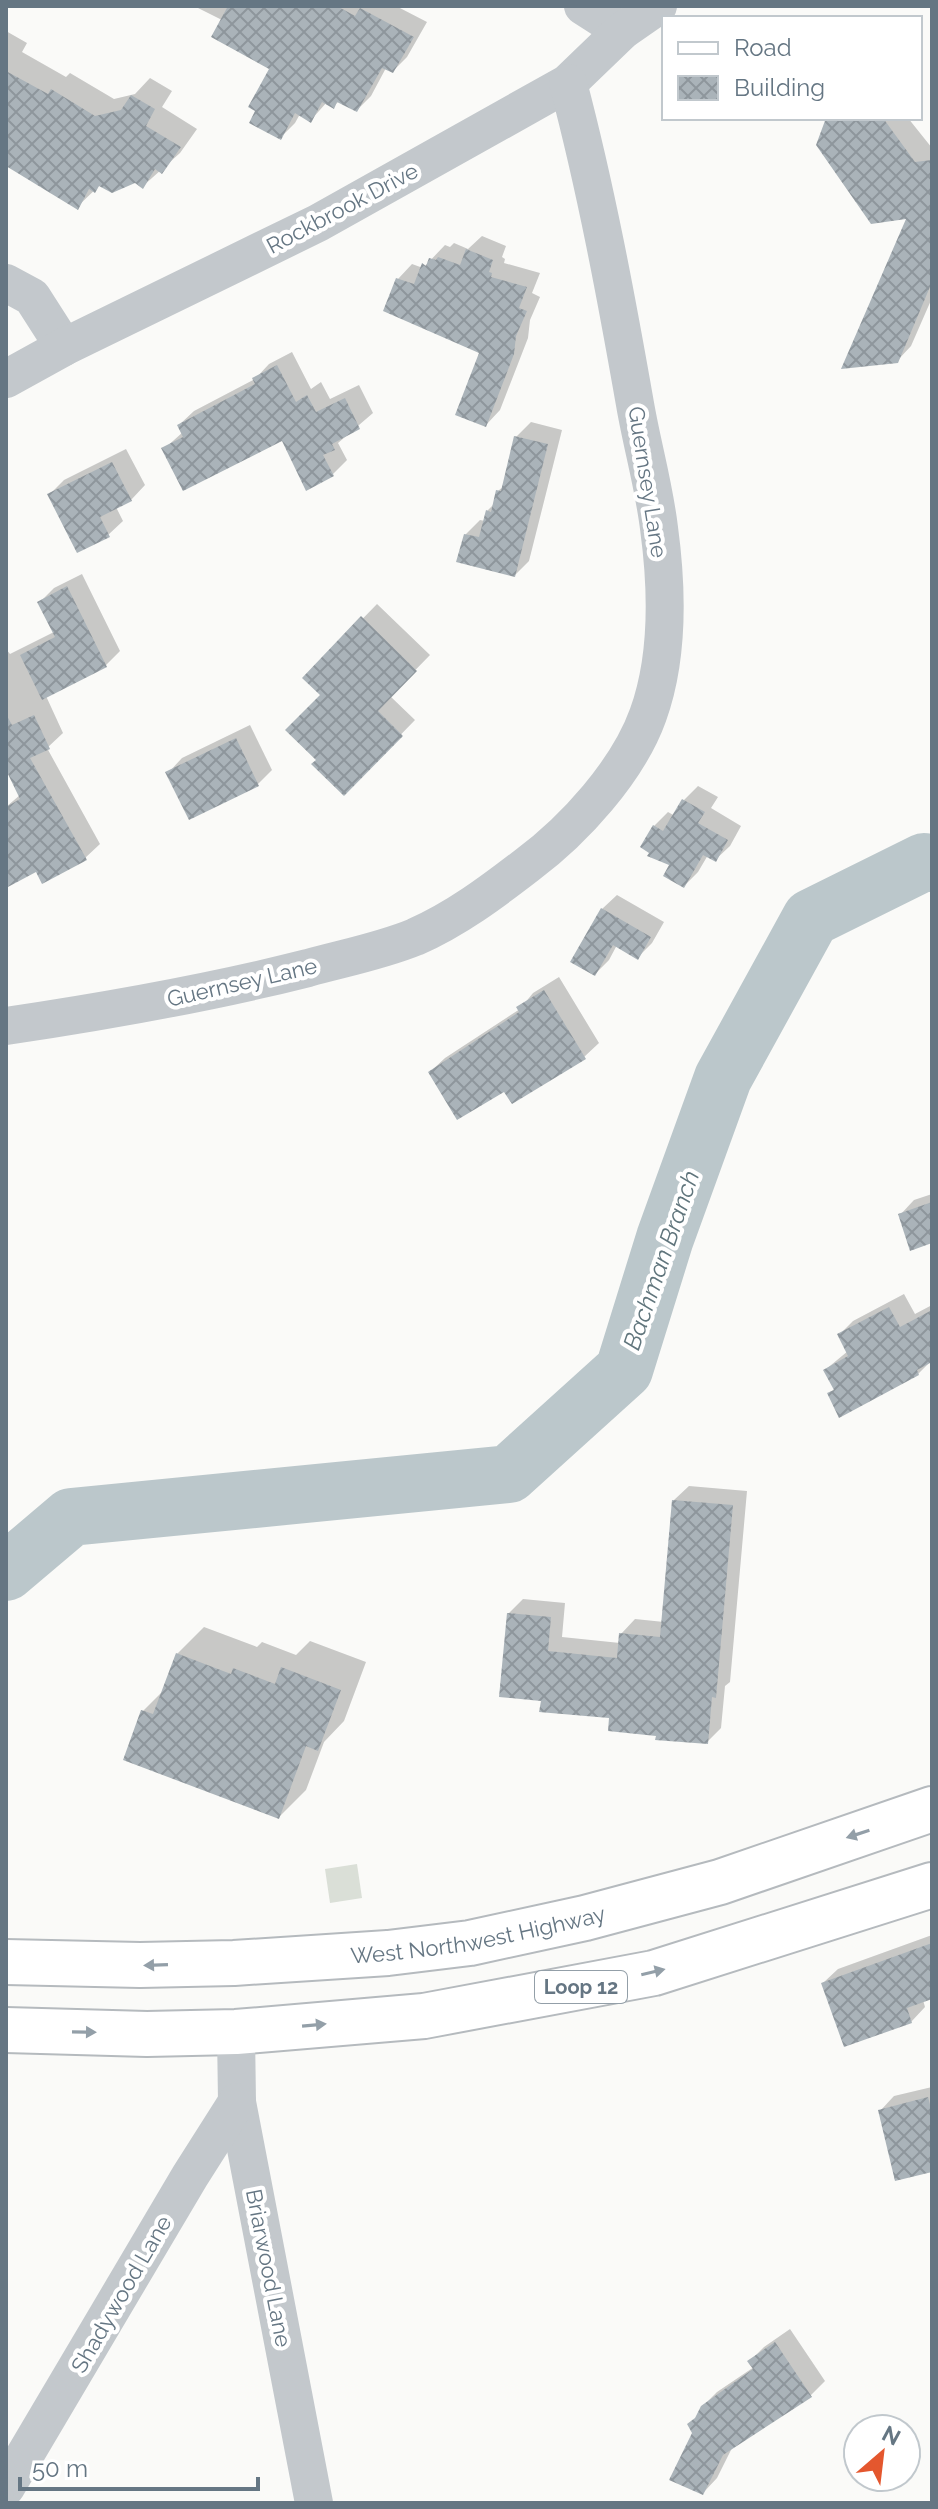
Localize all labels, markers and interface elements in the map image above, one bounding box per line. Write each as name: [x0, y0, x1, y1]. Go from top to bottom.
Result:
legend: [662, 16, 922, 120]
text: Road: [734, 33, 792, 62]
text: Building: [734, 73, 825, 102]
street label: Rockbrook Drive: [262, 157, 422, 259]
street label: Guernsey Lane: [623, 404, 673, 560]
street label: Guernsey Lane: [165, 952, 320, 1012]
water label: Bachman Branch: [617, 1167, 705, 1353]
one-way arrow: [846, 1828, 870, 1841]
street label: West Northwest Highway: [350, 1900, 608, 1968]
one-way arrow: [143, 1958, 168, 1971]
one-way arrow: [641, 1966, 666, 1978]
road number: Loop 12: [535, 1971, 627, 2003]
one-way arrow: [301, 2019, 326, 2032]
one-way arrow: [72, 2026, 97, 2038]
street label: Briarwood Lane: [241, 2187, 297, 2349]
street label: Shadywood Lane: [65, 2211, 177, 2377]
north arrow: [842, 2413, 922, 2493]
text: N: [878, 2420, 905, 2451]
scale bar: [20, 2441, 258, 2491]
text: 50 m: [32, 2454, 88, 2483]

